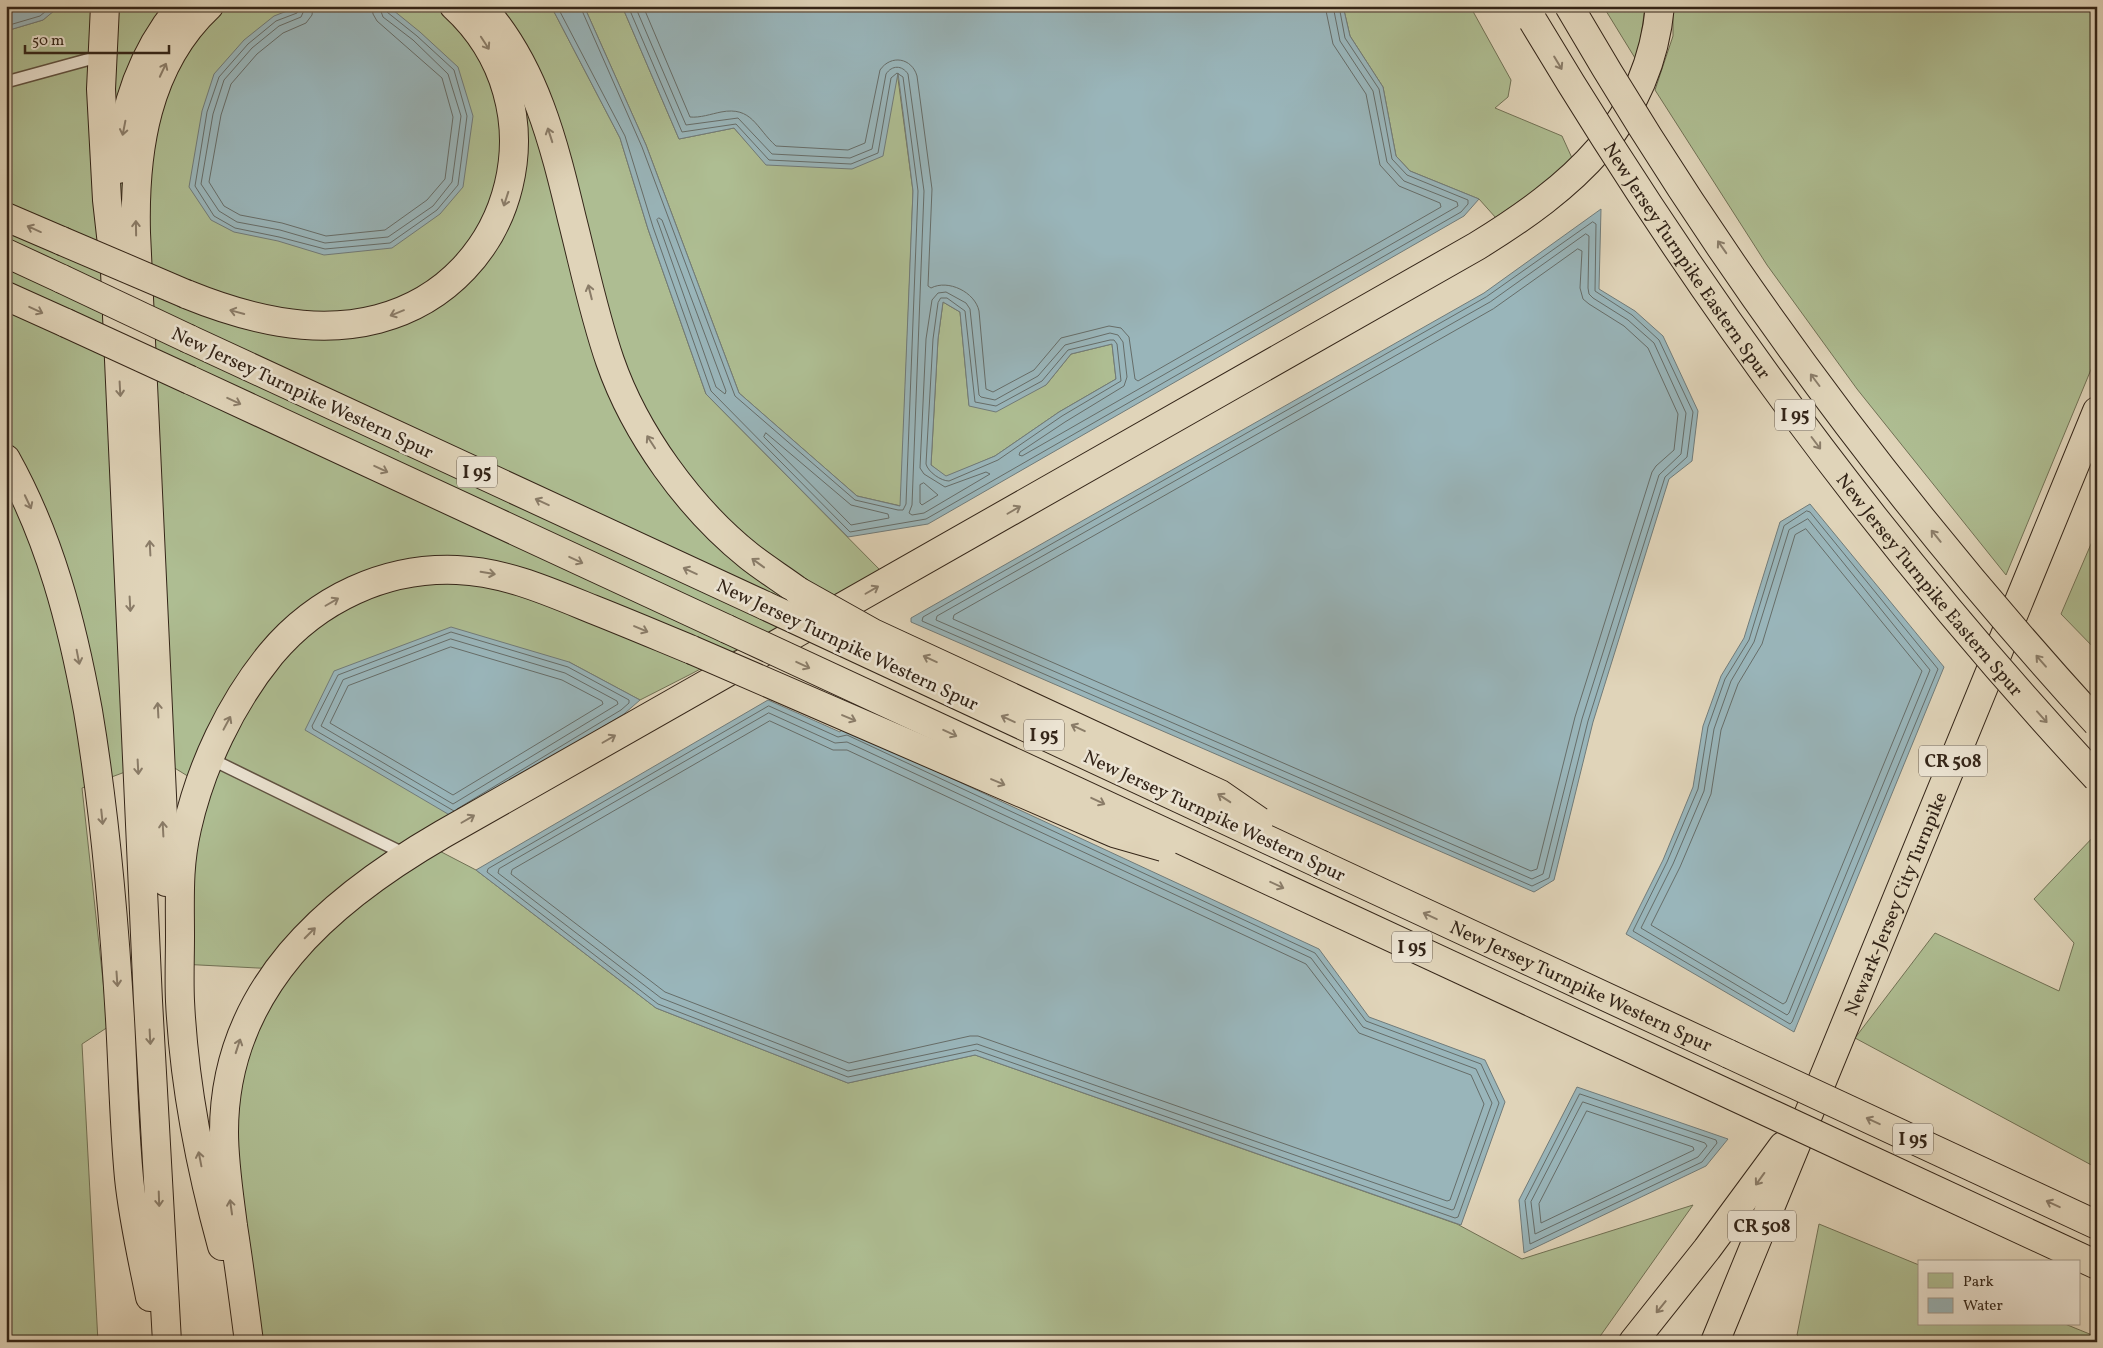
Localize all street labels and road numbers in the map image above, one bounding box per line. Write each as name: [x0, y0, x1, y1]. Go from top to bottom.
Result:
street label: New Jersey Turnpike Eastern Spur: [1596, 138, 1776, 385]
street label: New Jersey Turnpike Western Spur: [167, 322, 437, 466]
road number: I 95: [1775, 400, 1815, 430]
road number: I 95: [457, 457, 497, 488]
street label: New Jersey Turnpike Eastern Spur: [1829, 469, 2028, 703]
street label: New Jersey Turnpike Western Spur: [712, 574, 982, 718]
road number: I 95: [1024, 720, 1064, 750]
street label: New Jersey Turnpike Western Spur: [1079, 745, 1349, 889]
road number: CR 508: [1919, 746, 1987, 776]
street label: Newark-Jersey City Turnpike: [1839, 788, 1954, 1020]
street label: New Jersey Turnpike Western Spur: [1445, 915, 1716, 1059]
road number: I 95: [1392, 932, 1432, 962]
road number: I 95: [1893, 1124, 1933, 1154]
road number: CR 508: [1728, 1210, 1796, 1242]

